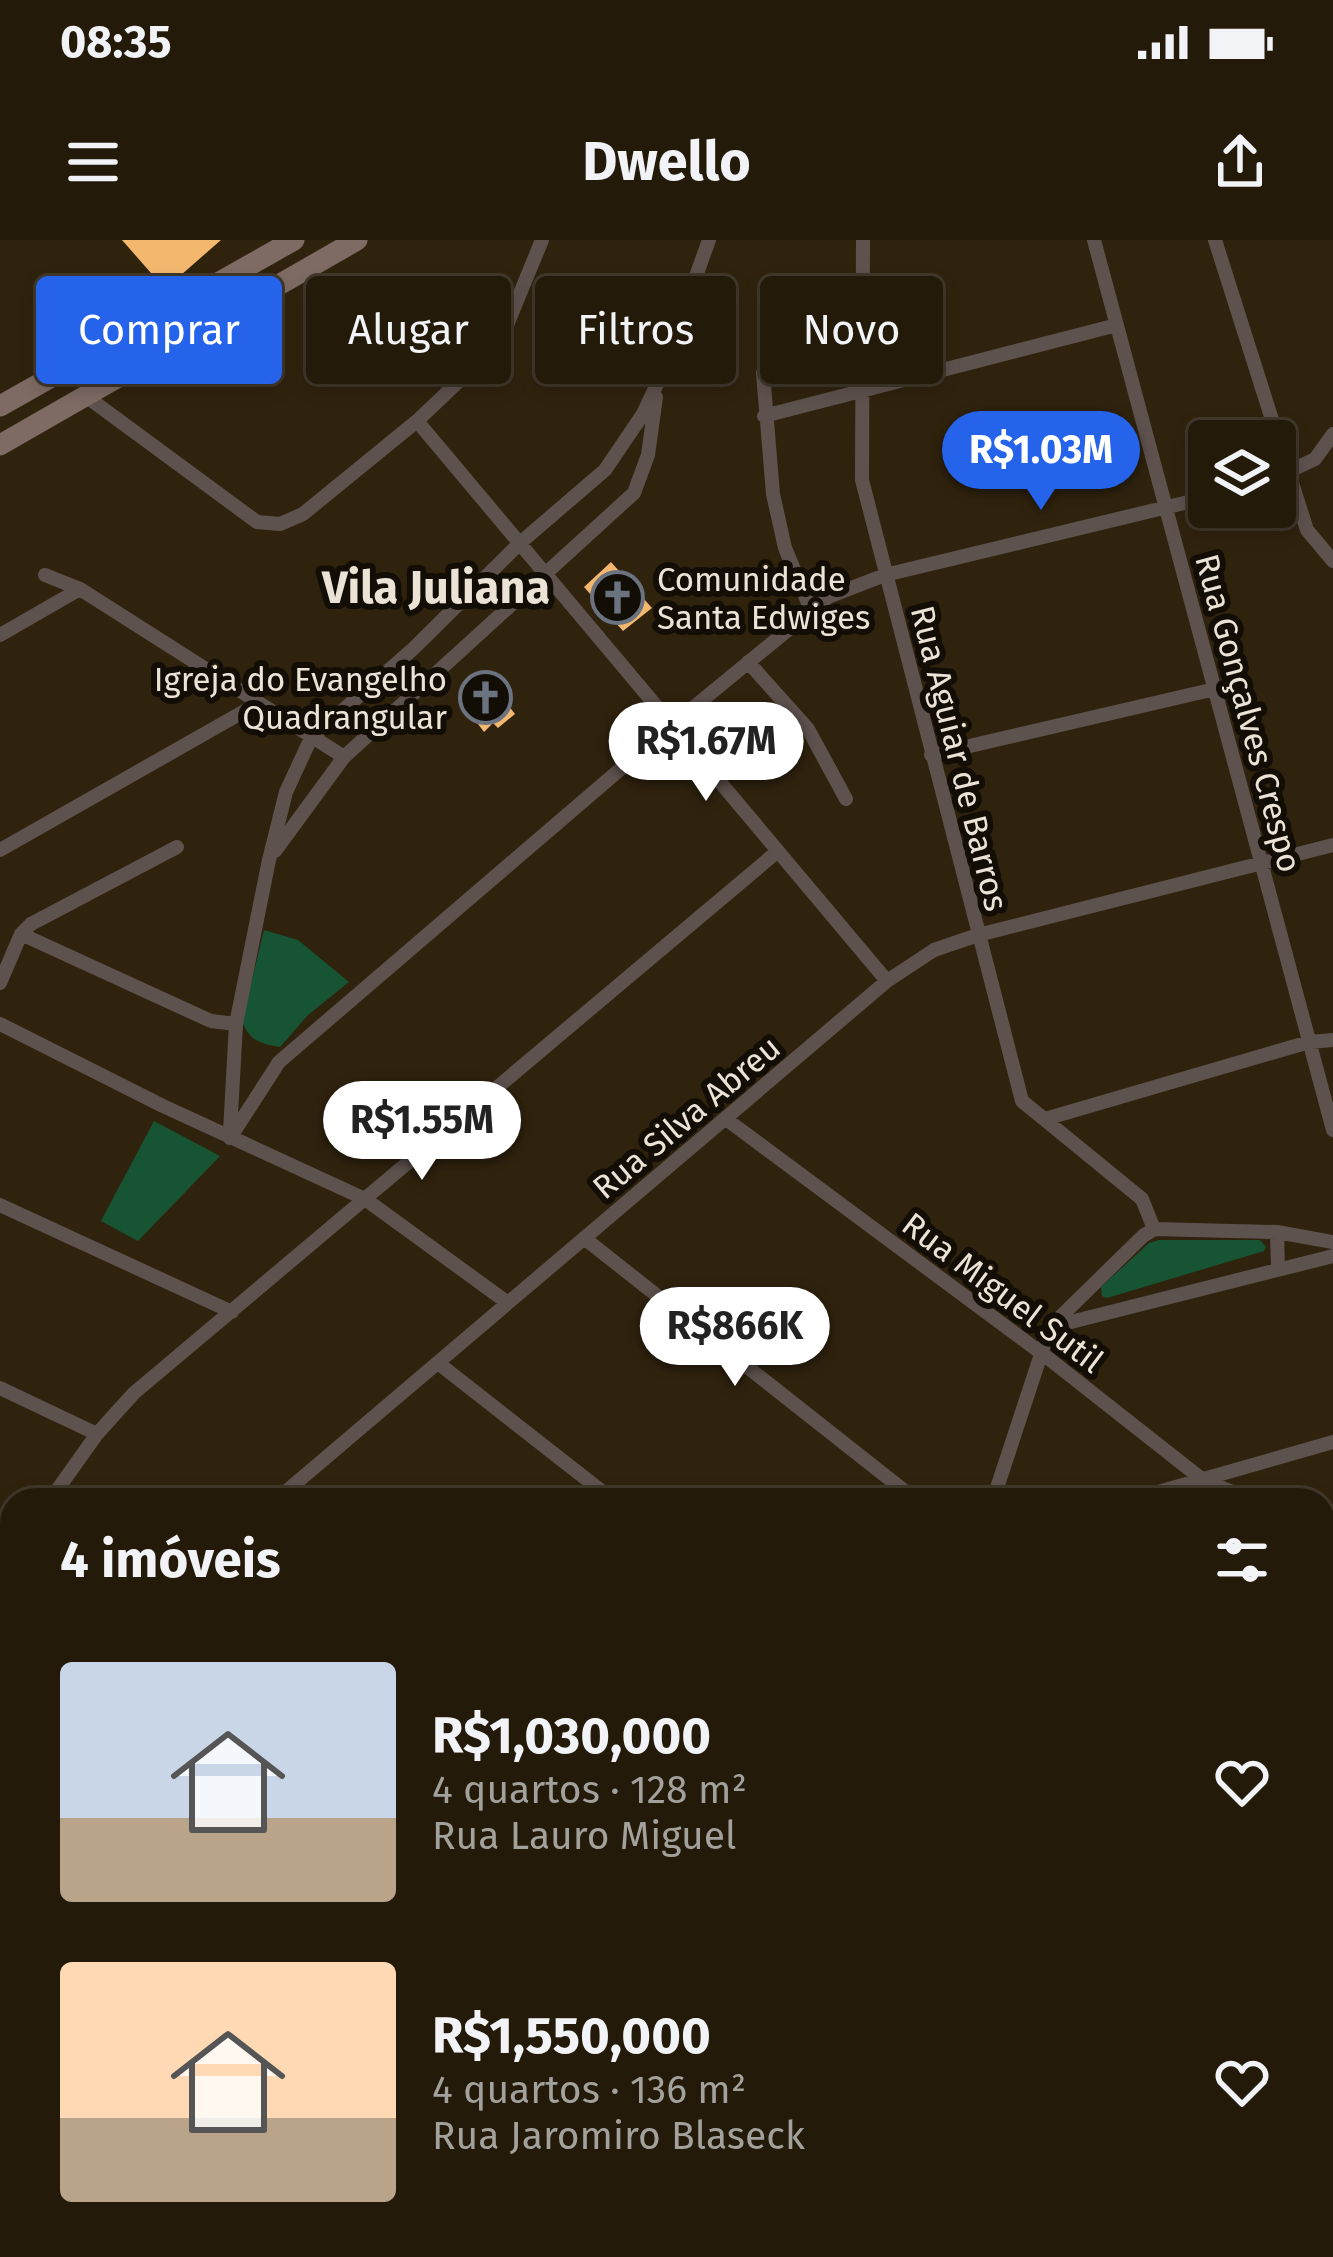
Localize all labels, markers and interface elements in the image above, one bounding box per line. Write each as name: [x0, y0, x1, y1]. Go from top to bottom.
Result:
text: 08:35: [60, 15, 172, 69]
icon: menu: [60, 129, 126, 195]
icon: share: [1207, 129, 1273, 195]
text: Dwello: [582, 130, 751, 194]
chip: Comprar: [36, 276, 282, 384]
chip: Alugar: [306, 276, 511, 384]
chip: Filtros: [535, 276, 736, 384]
chip: Novo: [760, 276, 943, 384]
pin: R$1.03M: [930, 411, 1152, 513]
map controls: [1188, 420, 1296, 528]
button: layers: [1188, 420, 1296, 528]
text: R$1.03M: [969, 427, 1113, 473]
street label: Rua Gonçalves Crespo: [1186, 550, 1310, 877]
place label: Comunidade Santa Edwiges: [657, 560, 870, 638]
district label: Vila Juliana: [321, 561, 550, 615]
church icon: Comunidade Santa Edwiges: [590, 570, 646, 626]
street label: Rua Aguiar de Barros: [902, 601, 1016, 915]
place label: Igreja do Evangelho Quadrangular: [154, 660, 447, 738]
church icon: Igreja do Evangelho Quadrangular: [458, 670, 514, 726]
pin: R$1.67M: [595, 702, 817, 804]
text: R$1.67M: [636, 718, 776, 764]
street label: Rua Silva Abreu: [585, 1028, 788, 1208]
pin: R$1.55M: [311, 1081, 533, 1183]
text: R$1.55M: [350, 1097, 494, 1143]
street label: Rua Miguel Sutil: [894, 1204, 1111, 1382]
pin: R$866K: [637, 1287, 833, 1389]
text: R$866K: [667, 1303, 803, 1349]
icon: filters: [1209, 1527, 1275, 1593]
text: 4 imóveis: [60, 1529, 281, 1591]
text: R$1,030,000: [432, 1705, 711, 1767]
icon: home: [156, 1710, 300, 1854]
icon: heart: [1209, 1749, 1275, 1815]
text: 4 quartos · 128 m²: [432, 1767, 747, 1813]
text: Rua Lauro Miguel: [432, 1813, 736, 1859]
text: R$1,550,000: [432, 2005, 711, 2067]
icon: home: [156, 2010, 300, 2154]
icon: heart: [1209, 2049, 1275, 2115]
text: 4 quartos · 136 m²: [432, 2067, 746, 2113]
text: Rua Jaromiro Blaseck: [432, 2113, 805, 2159]

